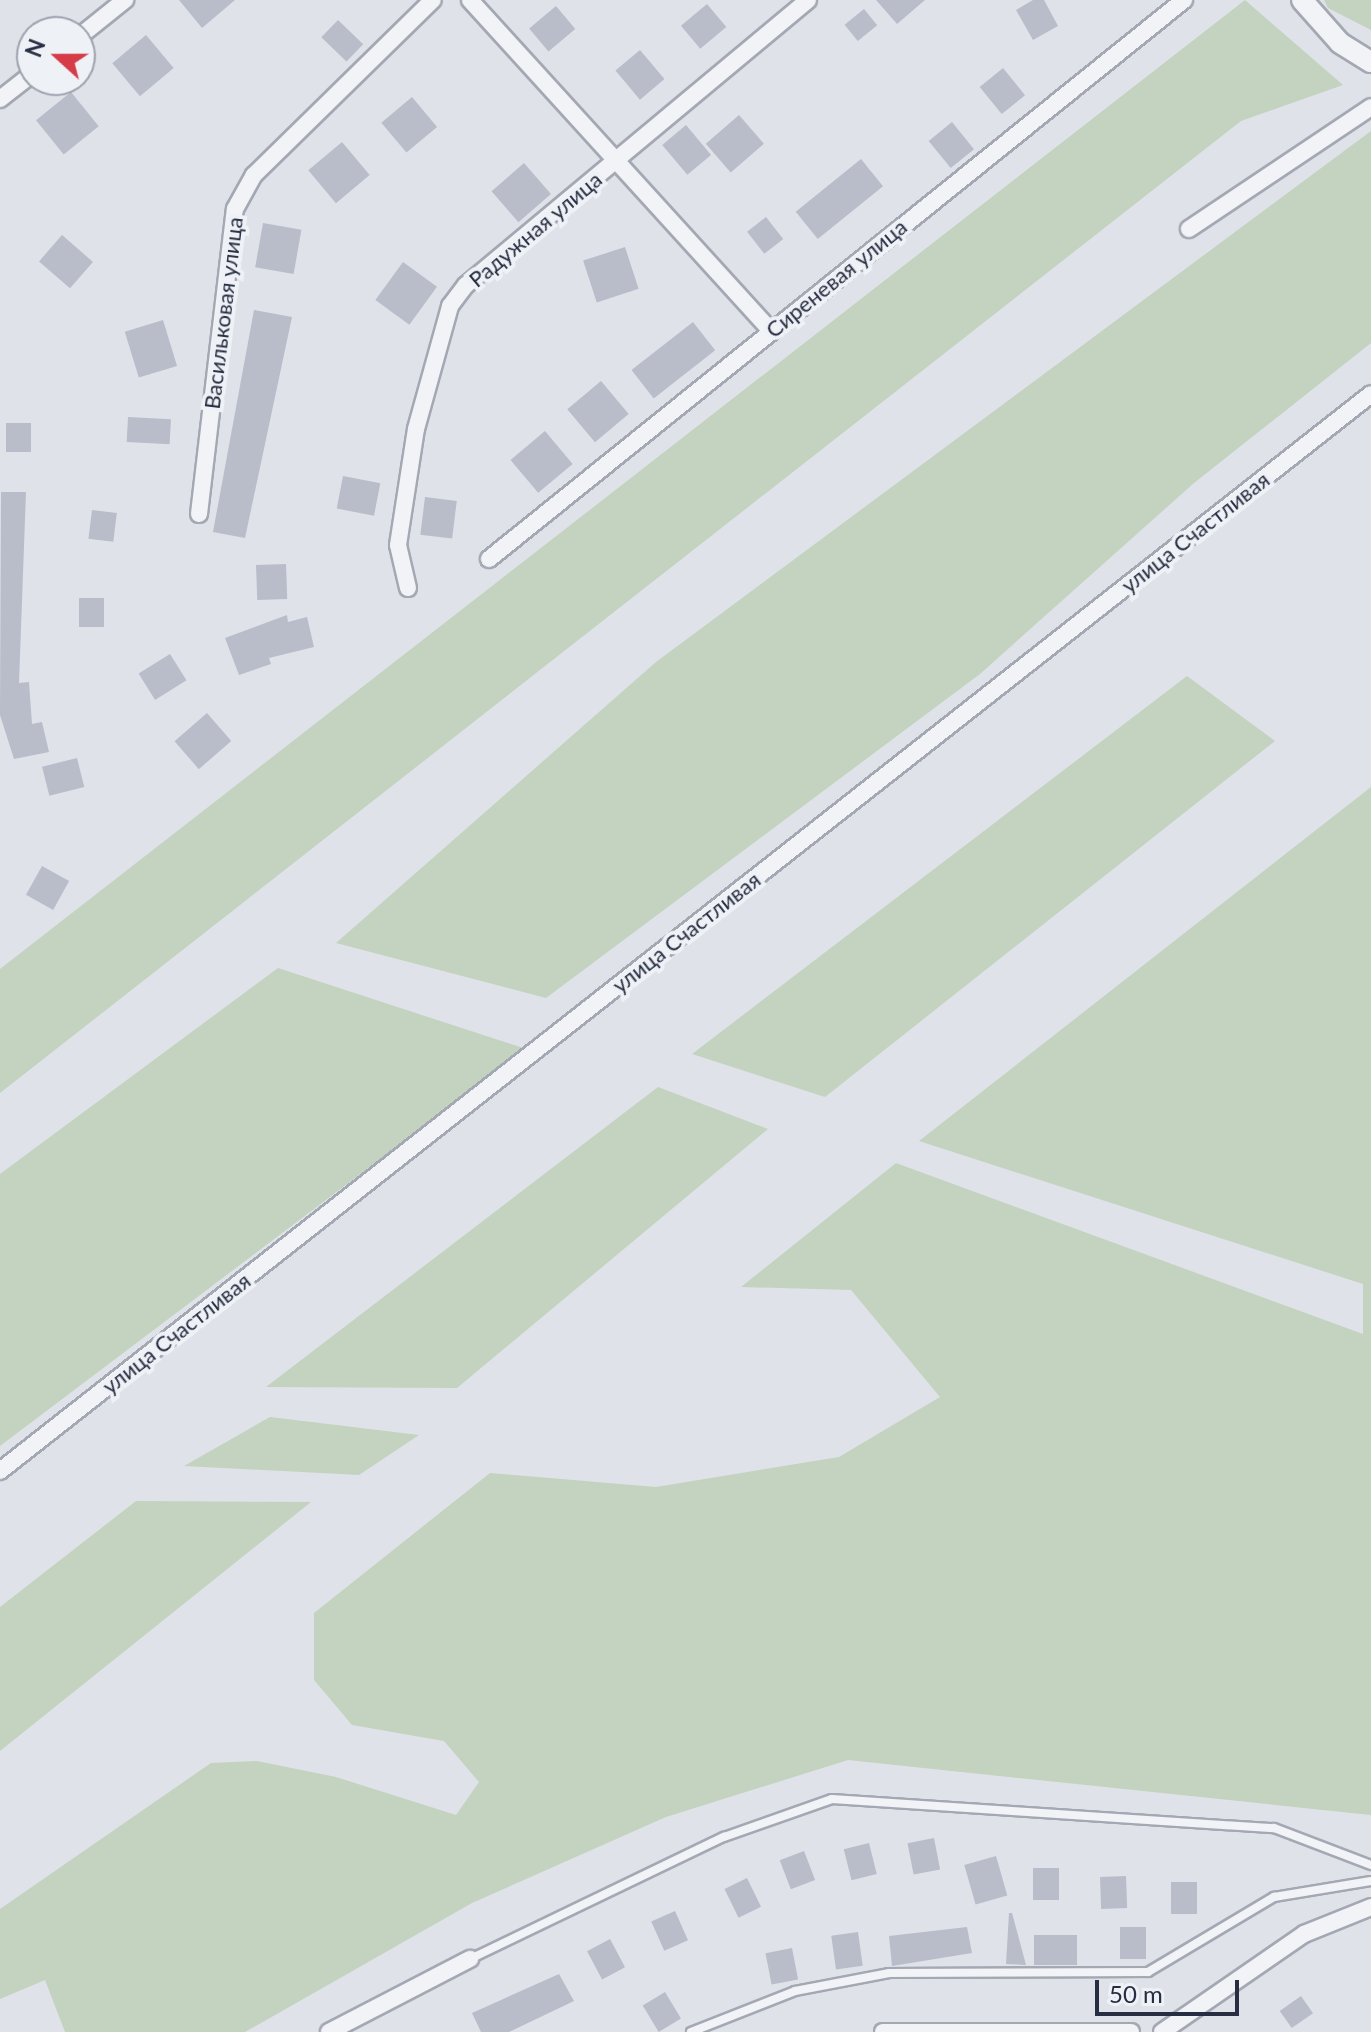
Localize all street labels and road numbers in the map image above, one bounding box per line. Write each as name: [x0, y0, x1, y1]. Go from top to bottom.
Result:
street label: Радужная улица: [463, 166, 607, 292]
street label: Сиреневая улица: [760, 213, 912, 343]
street label: Васильковая улица: [198, 215, 248, 411]
street label: улица Счастливая: [1116, 466, 1274, 598]
street label: улица Счастливая: [607, 866, 765, 998]
street label: улица Счастливая: [97, 1267, 255, 1399]

